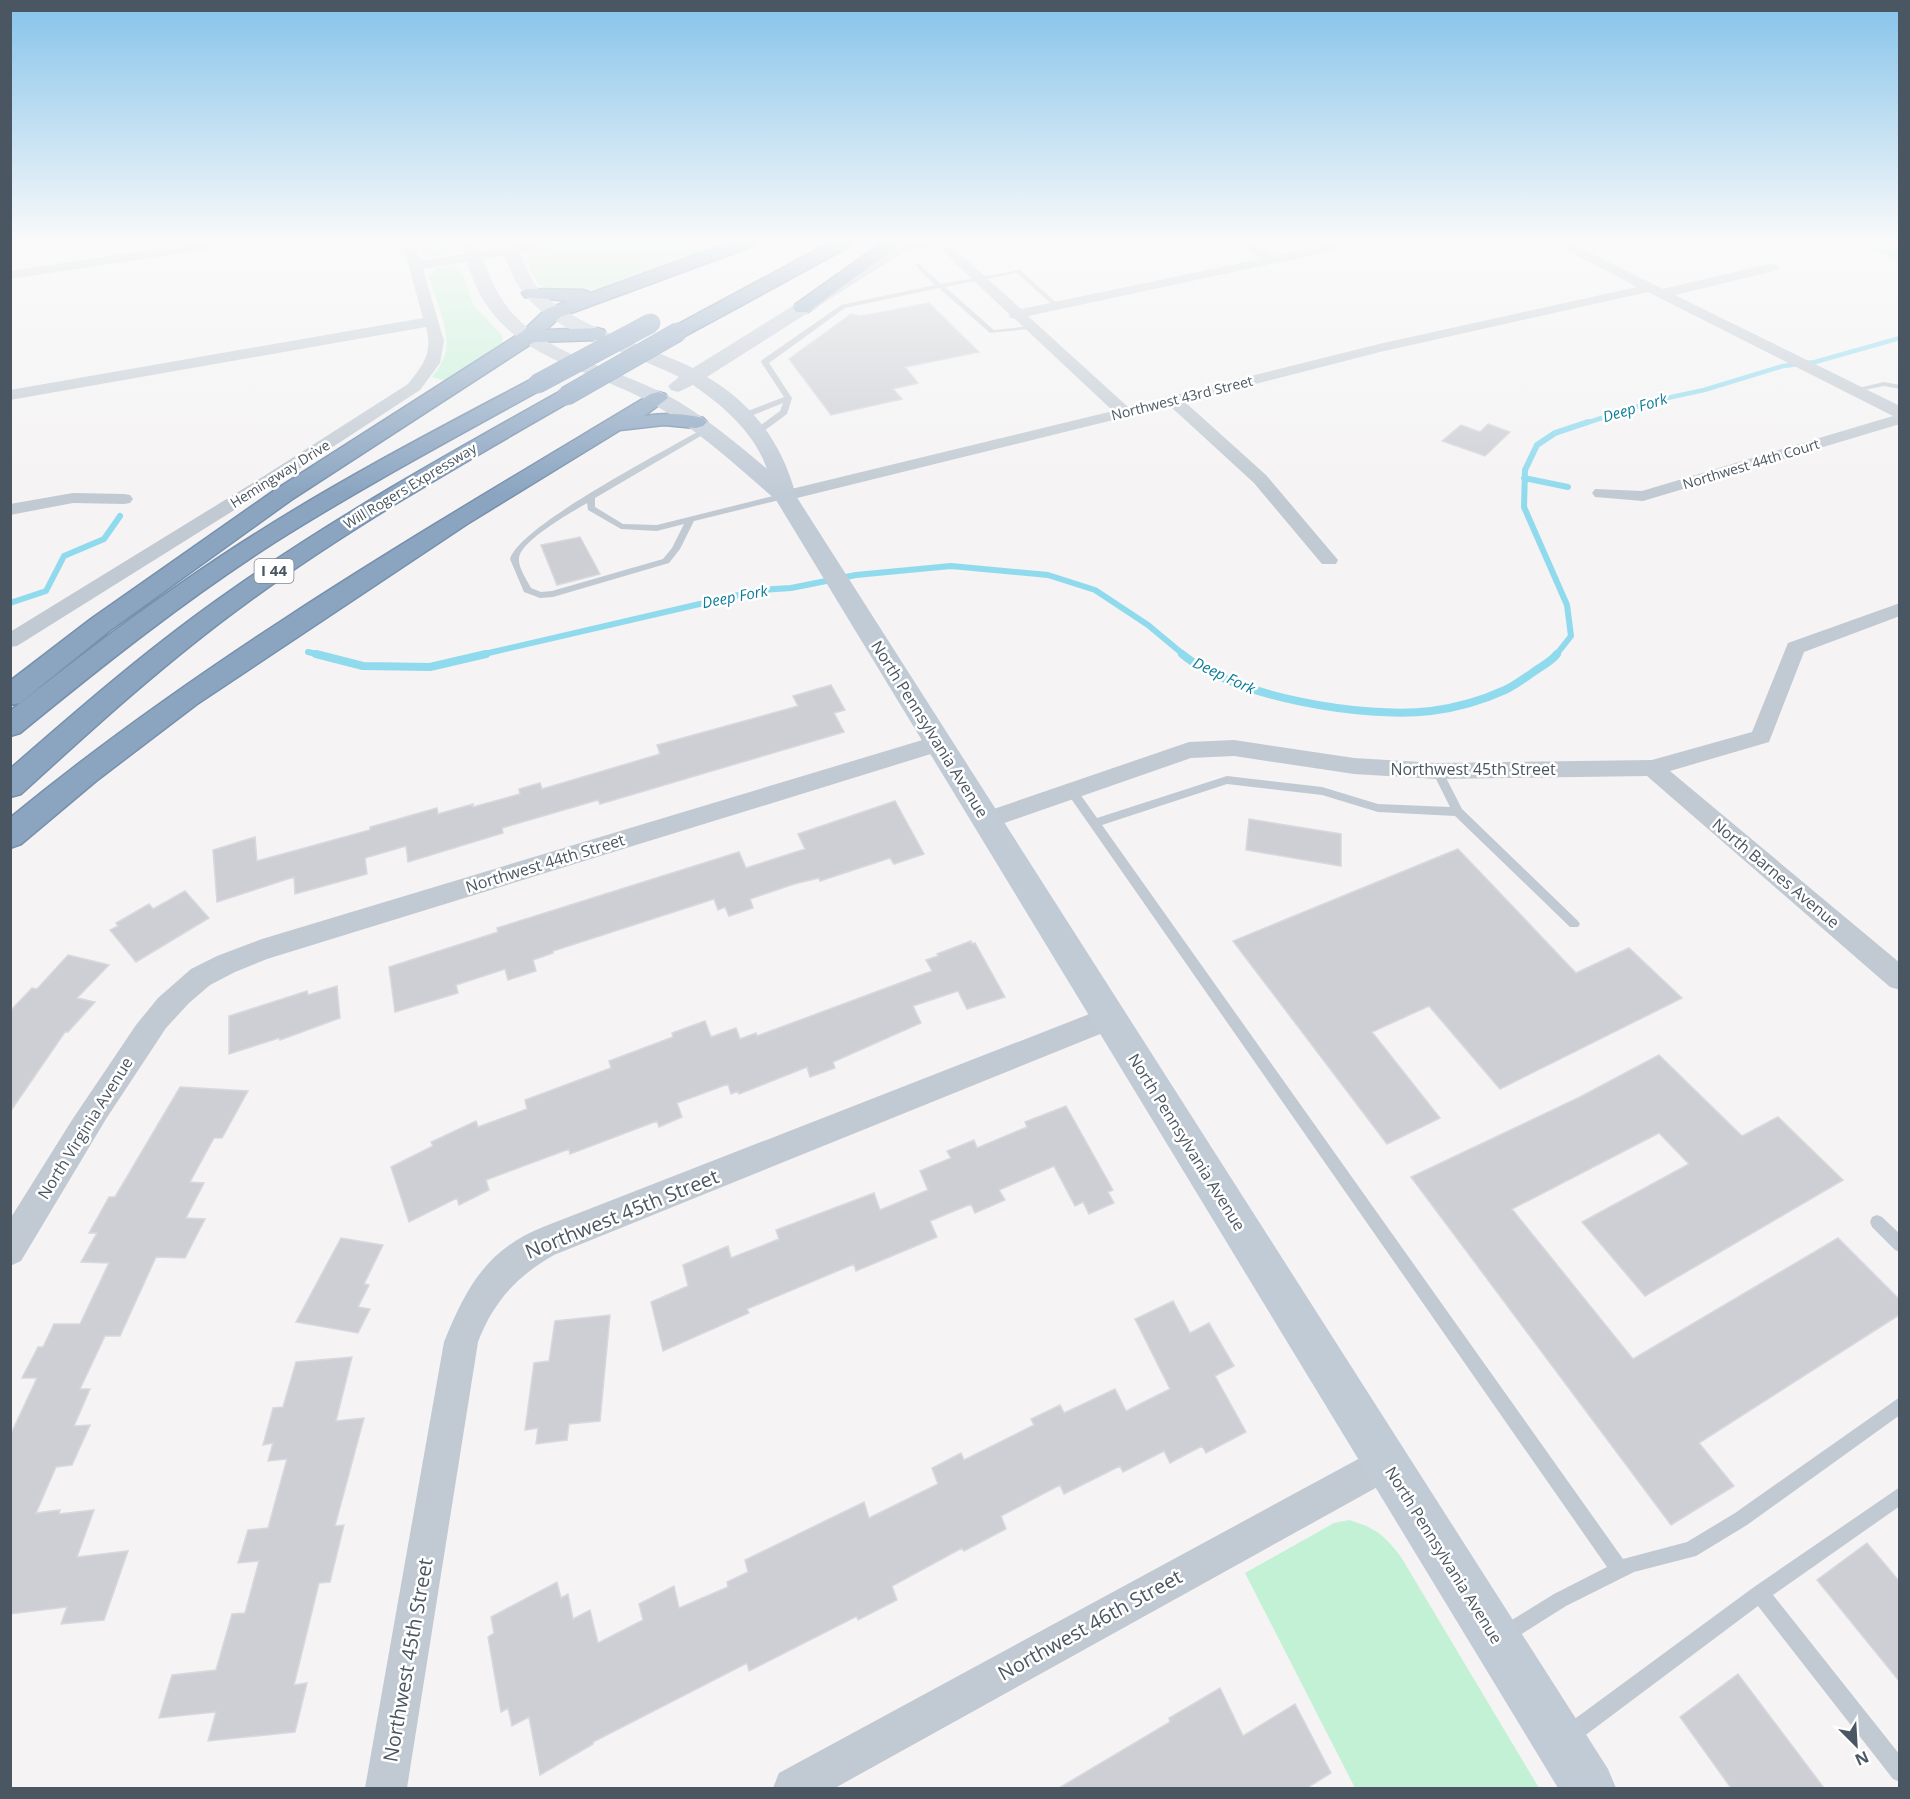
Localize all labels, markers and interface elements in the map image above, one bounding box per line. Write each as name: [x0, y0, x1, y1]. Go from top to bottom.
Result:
street label: Northwest 43rd Street: [1109, 371, 1255, 424]
water label: Deep Fork: [1600, 388, 1670, 426]
street label: Northwest 44th Court: [1680, 434, 1822, 493]
street label: Hemingway Drive: [226, 435, 333, 512]
street label: Will Rogers Expressway: [340, 438, 481, 533]
road number: I 44: [254, 559, 294, 583]
water label: Deep Fork: [700, 580, 770, 612]
street label: North Pennsylvania Avenue: [866, 636, 994, 822]
water label: Deep Fork: [1190, 652, 1259, 698]
street label: Northwest 45th Street: [1390, 758, 1556, 780]
street label: North Barnes Avenue: [1708, 813, 1844, 933]
street label: Northwest 44th Street: [463, 828, 628, 898]
street label: North Pennsylvania Avenue: [1123, 1049, 1251, 1235]
street label: North Virginia Avenue: [32, 1053, 138, 1203]
street label: Northwest 45th Street: [521, 1162, 723, 1265]
street label: North Pennsylvania Avenue: [1380, 1462, 1508, 1648]
street label: Northwest 45th Street: [376, 1556, 439, 1764]
street label: Northwest 46th Street: [993, 1563, 1187, 1686]
north arrow: [1826, 1715, 1886, 1775]
text: N: [1852, 1746, 1873, 1771]

